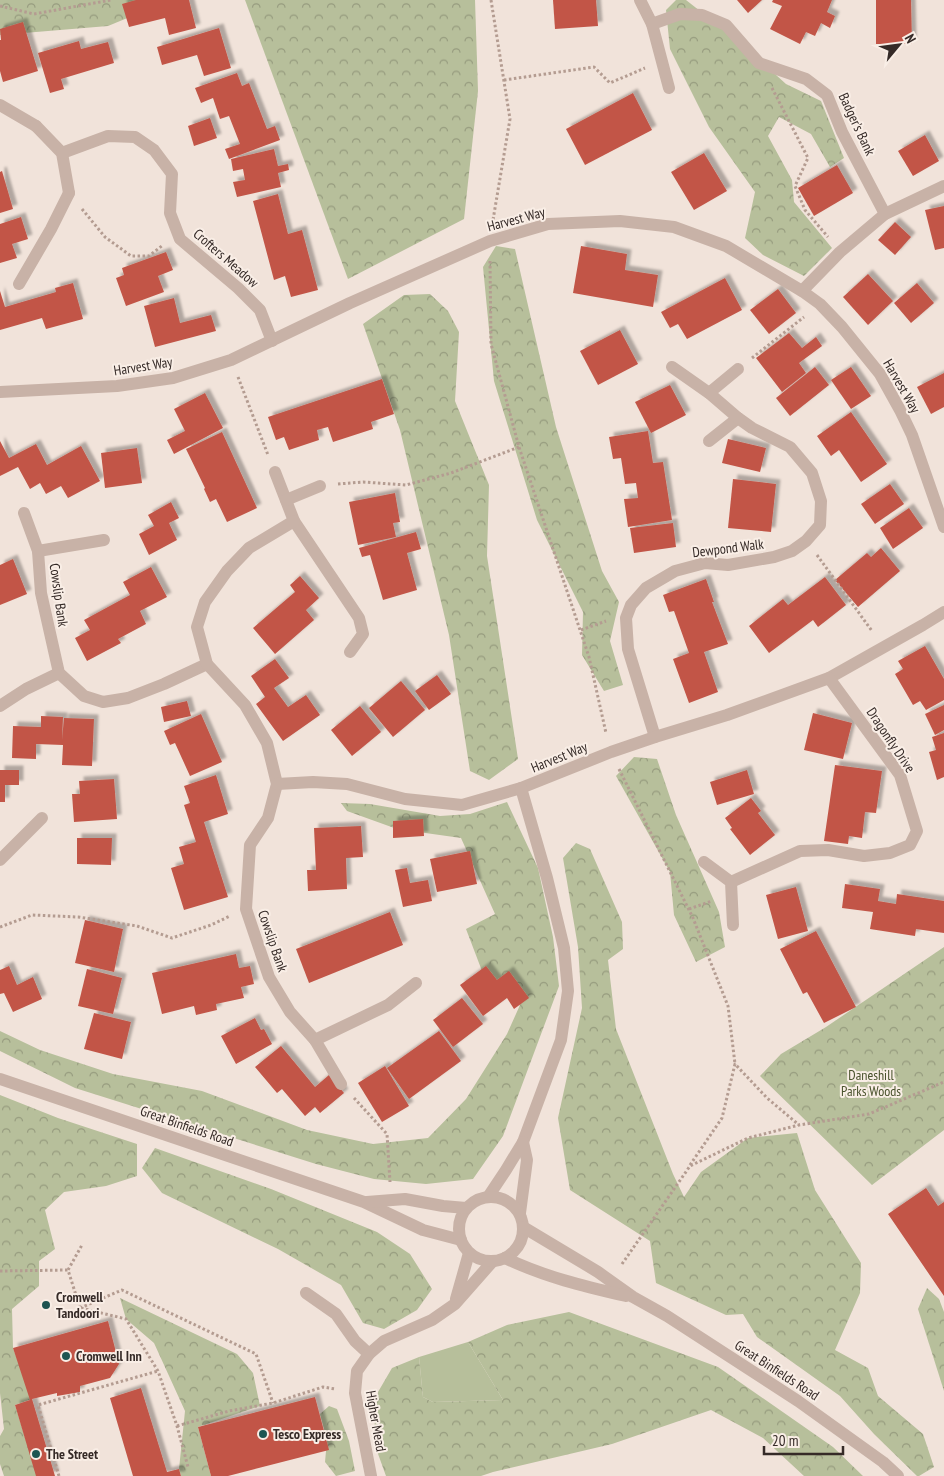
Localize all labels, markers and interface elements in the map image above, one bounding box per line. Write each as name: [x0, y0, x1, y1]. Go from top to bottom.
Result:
north arrow: [874, 20, 924, 70]
text: N: [901, 31, 920, 46]
street label: Badger's Bank: [835, 90, 880, 159]
street label: Harvest Way: [485, 202, 548, 235]
street label: Crofters Meadow: [190, 225, 263, 292]
street label: Harvest Way: [112, 352, 174, 380]
street label: Harvest Way: [879, 356, 925, 417]
street label: Dewpond Walk: [691, 535, 765, 561]
street label: Cowslip Bank: [46, 562, 72, 629]
street label: Dragonfly Drive: [863, 704, 920, 776]
street label: Harvest Way: [528, 737, 591, 776]
street label: Cowslip Bank: [254, 908, 292, 975]
park label: Daneshill Parks Woods: [841, 1066, 901, 1100]
street label: Great Binfields Road: [138, 1102, 236, 1150]
place label: Cromwell Tandoori: [56, 1288, 104, 1322]
marker: Cromwell Tandoori: [40, 1299, 52, 1311]
street label: Great Binfields Road: [731, 1336, 823, 1404]
place label: Cromwell Inn: [76, 1347, 142, 1365]
marker: Cromwell Inn: [60, 1350, 72, 1362]
street label: Higher Mead: [362, 1389, 390, 1453]
scale bar: [764, 1424, 843, 1456]
place label: Tesco Express: [273, 1425, 341, 1443]
marker: Tesco Express: [257, 1428, 269, 1440]
text: 20 m: [772, 1431, 798, 1450]
place label: The Street: [46, 1445, 98, 1463]
marker: The Street: [30, 1448, 42, 1460]

